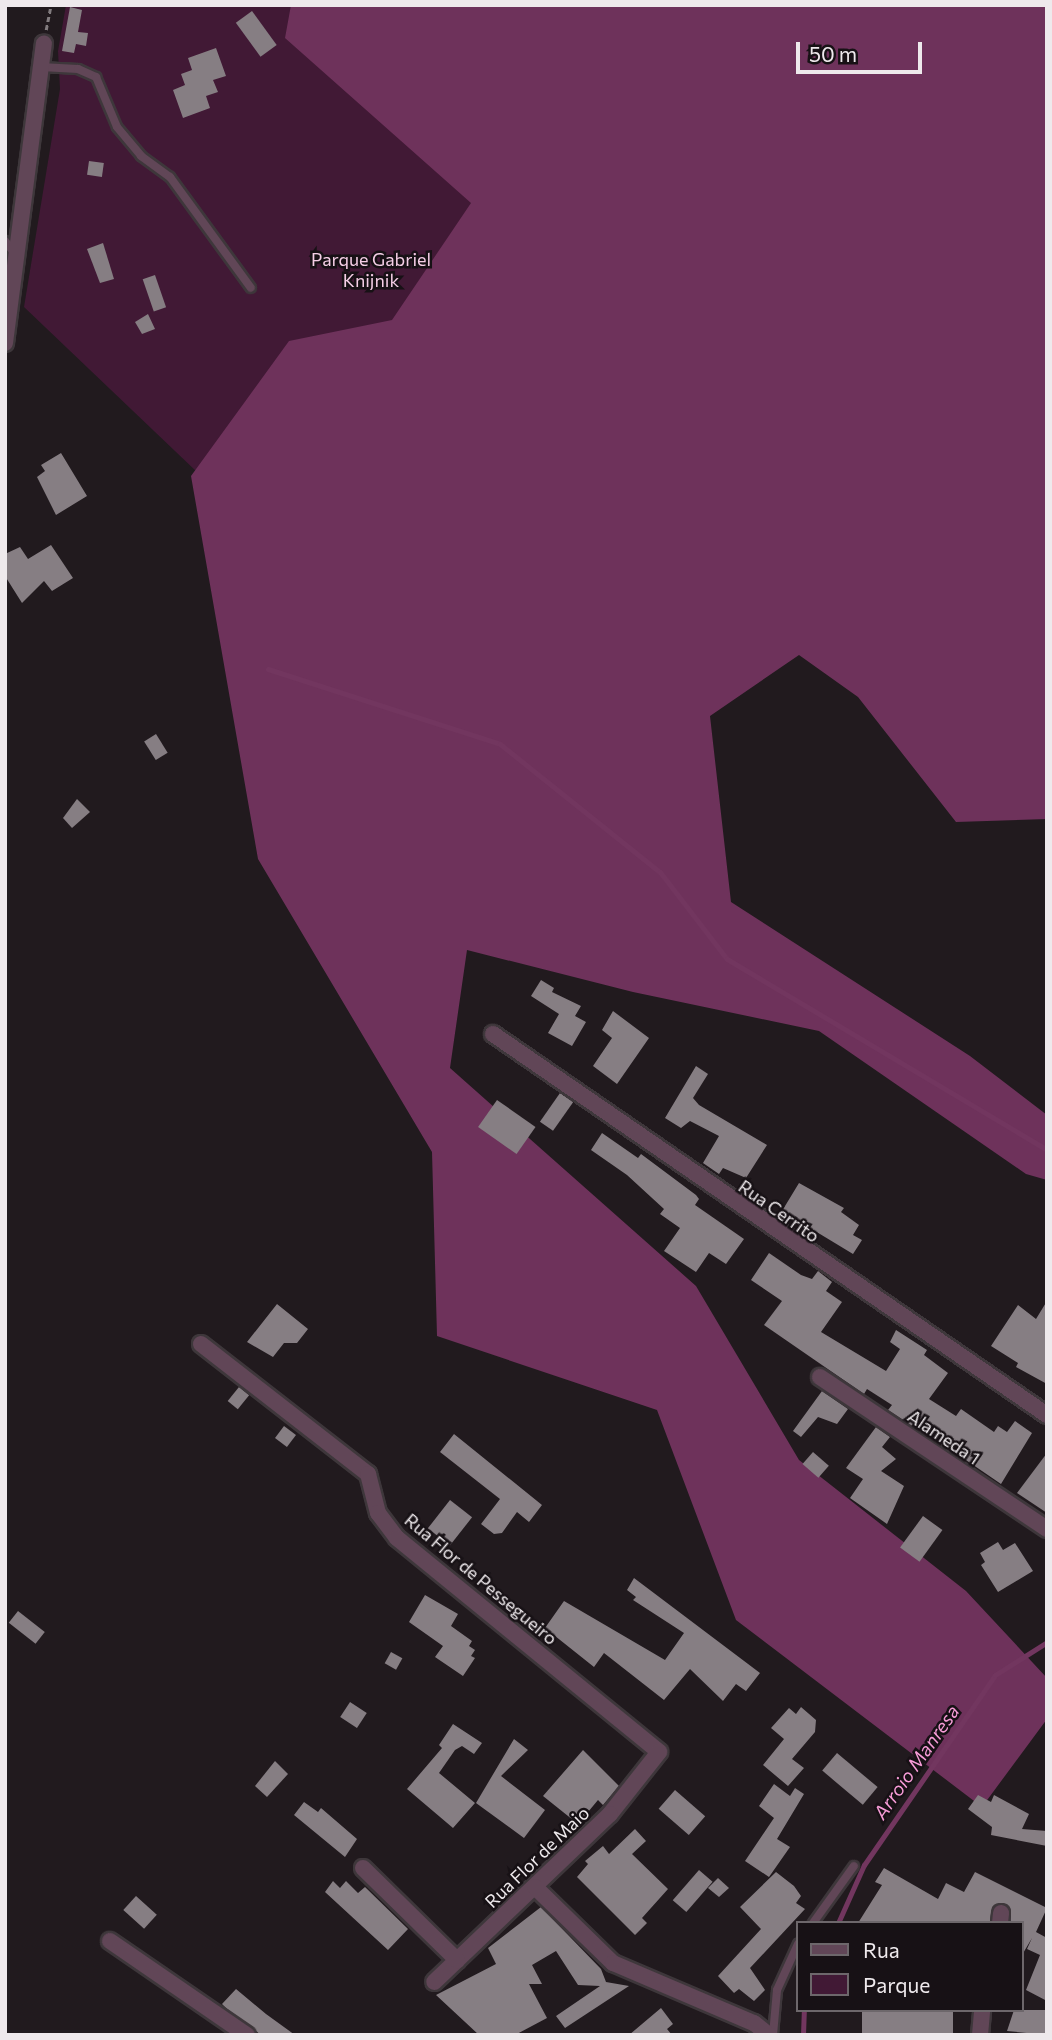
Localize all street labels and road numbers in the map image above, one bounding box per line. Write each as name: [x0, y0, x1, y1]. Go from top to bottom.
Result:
street label: Rua Cerrito: [734, 1175, 824, 1247]
street label: Alameda 1: [904, 1405, 984, 1469]
street label: Rua Flor de Pessegueiro: [400, 1509, 562, 1649]
street label: Rua Flor de Maio: [480, 1802, 594, 1912]

